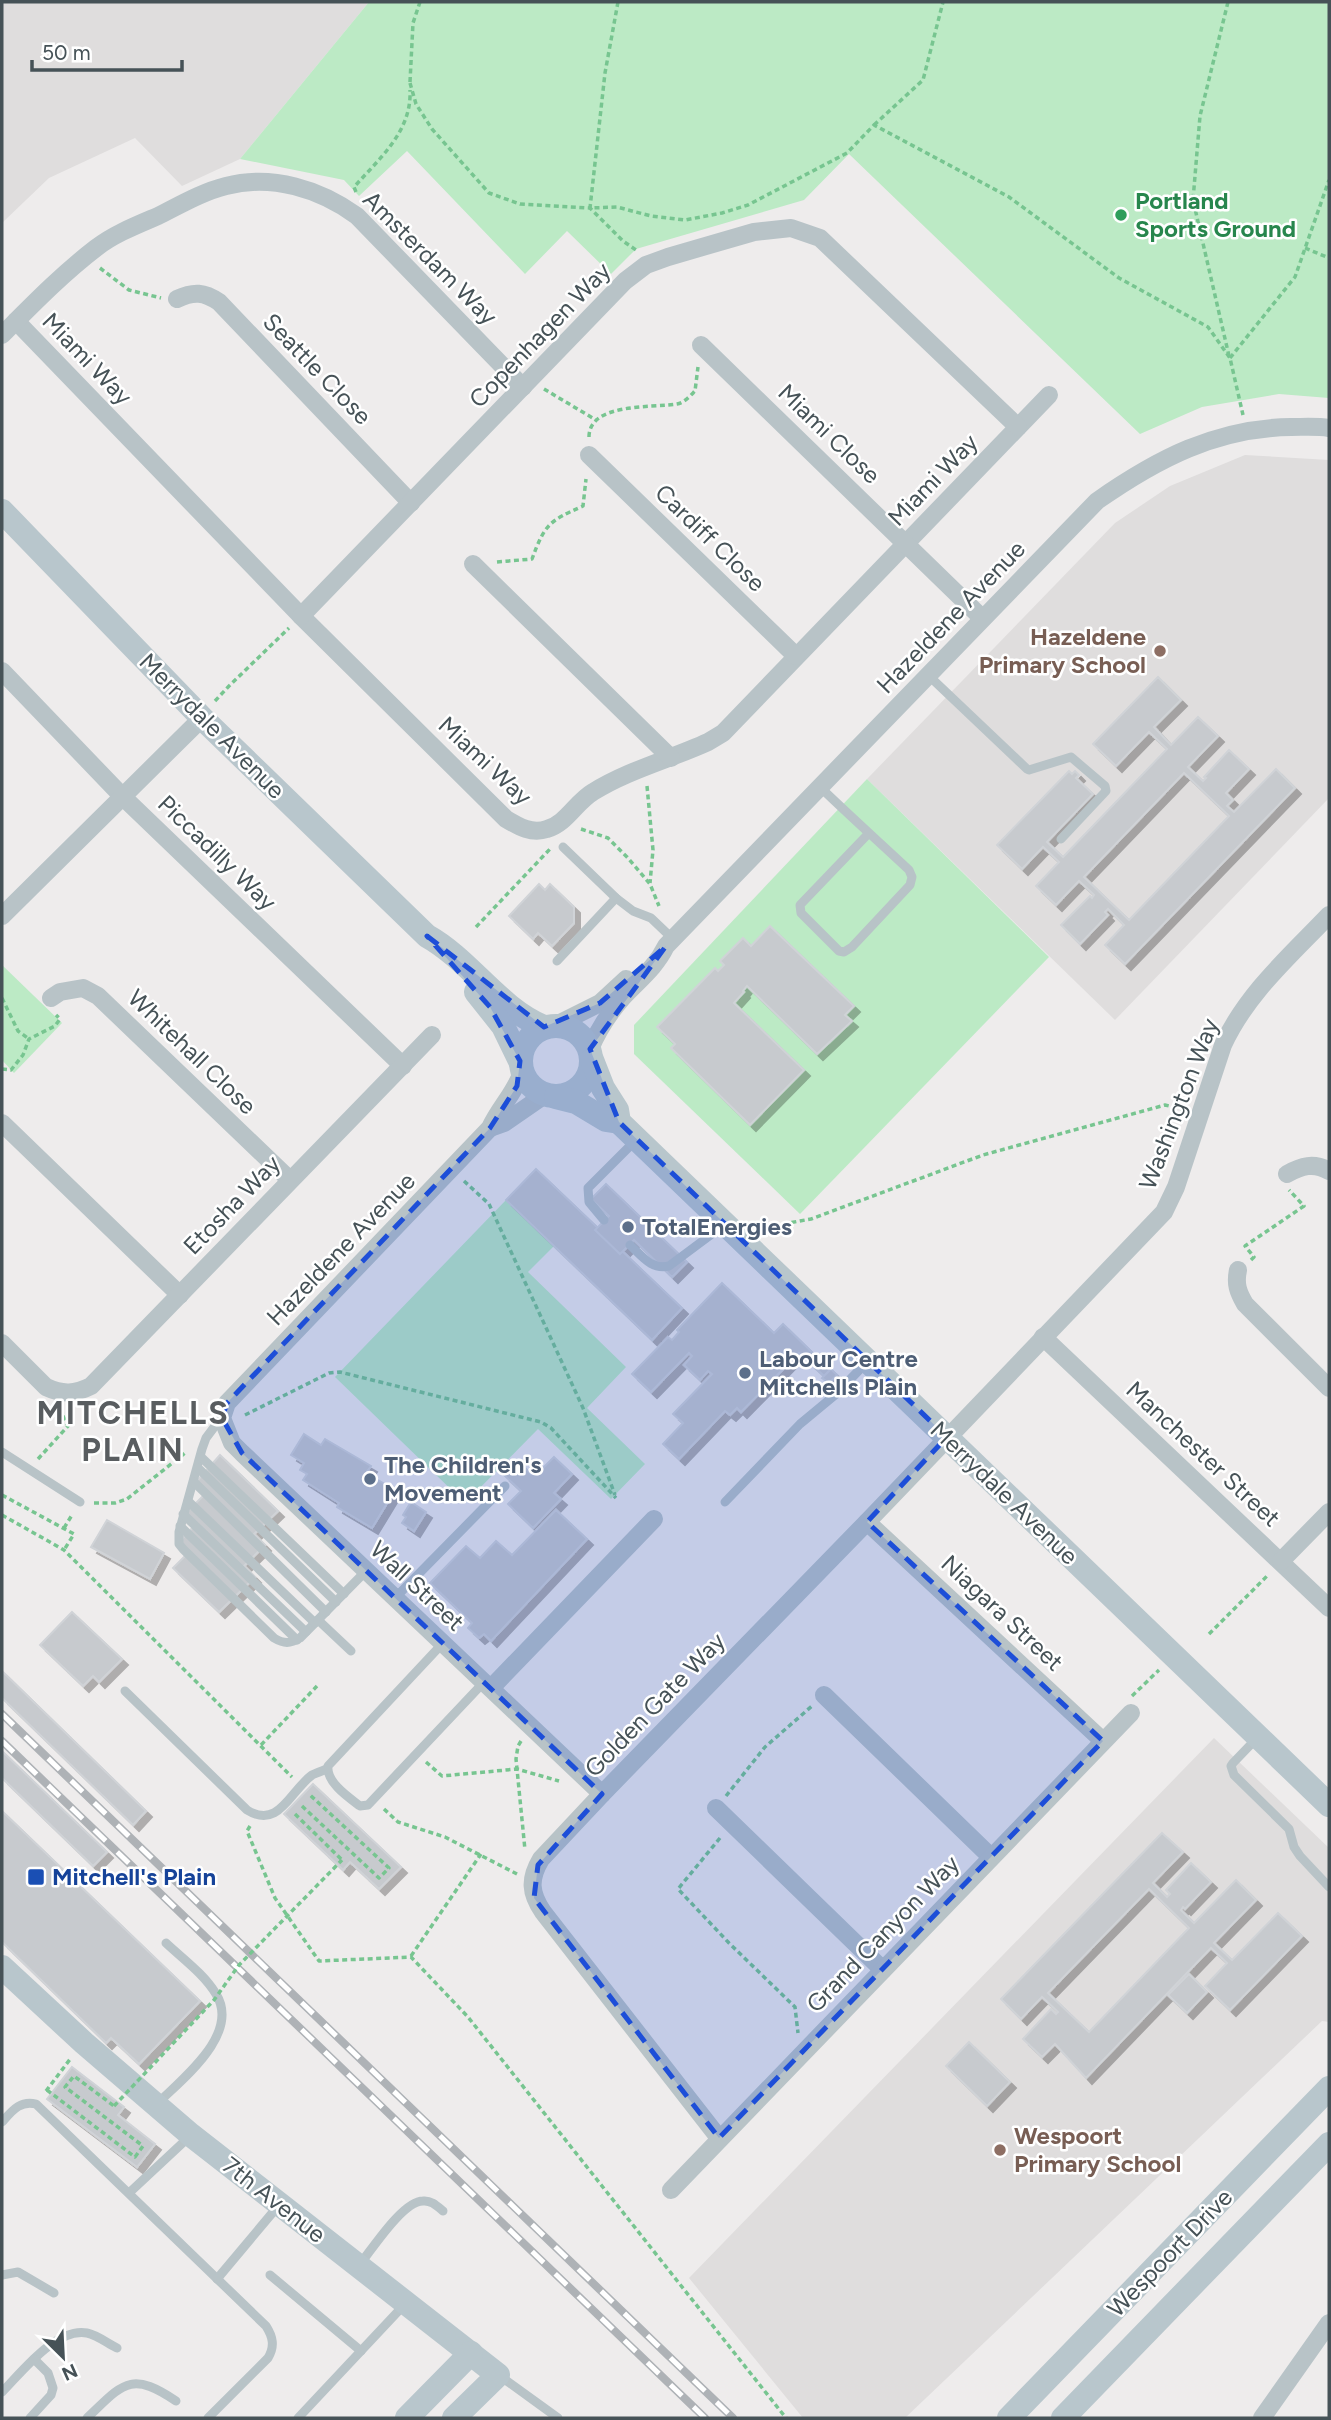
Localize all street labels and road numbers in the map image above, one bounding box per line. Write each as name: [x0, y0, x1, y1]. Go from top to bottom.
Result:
street label: Amsterdam Way: [357, 185, 504, 331]
street label: Copenhagen Way: [463, 256, 617, 413]
street label: Miami Way: [36, 307, 139, 411]
street label: Seattle Close: [257, 307, 378, 430]
street label: Miami Close: [772, 378, 886, 490]
street label: Miami Way: [882, 427, 984, 532]
street label: Cardiff Close: [649, 478, 771, 597]
street label: Hazeldene Avenue: [870, 534, 1031, 699]
street label: Merrydale Avenue: [134, 647, 291, 804]
street label: Miami Way: [433, 710, 538, 811]
street label: Piccadilly Way: [152, 789, 283, 917]
street label: Whitehall Close: [122, 983, 262, 1120]
street label: Washington Way: [1133, 1014, 1225, 1193]
street label: Etosha Way: [177, 1149, 286, 1260]
street label: Hazeldene Avenue: [260, 1166, 421, 1331]
street label: Manchester Street: [1120, 1375, 1286, 1532]
street label: Merrydale Avenue: [925, 1415, 1084, 1570]
street label: Wall Street: [364, 1535, 470, 1636]
street label: Niagara Street: [935, 1549, 1069, 1677]
street label: Golden Gate Way: [578, 1626, 731, 1783]
street label: Grand Canyon Way: [800, 1849, 965, 2018]
street label: 7th Avenue: [217, 2150, 331, 2249]
street label: Wespoort Drive: [1101, 2183, 1238, 2323]

